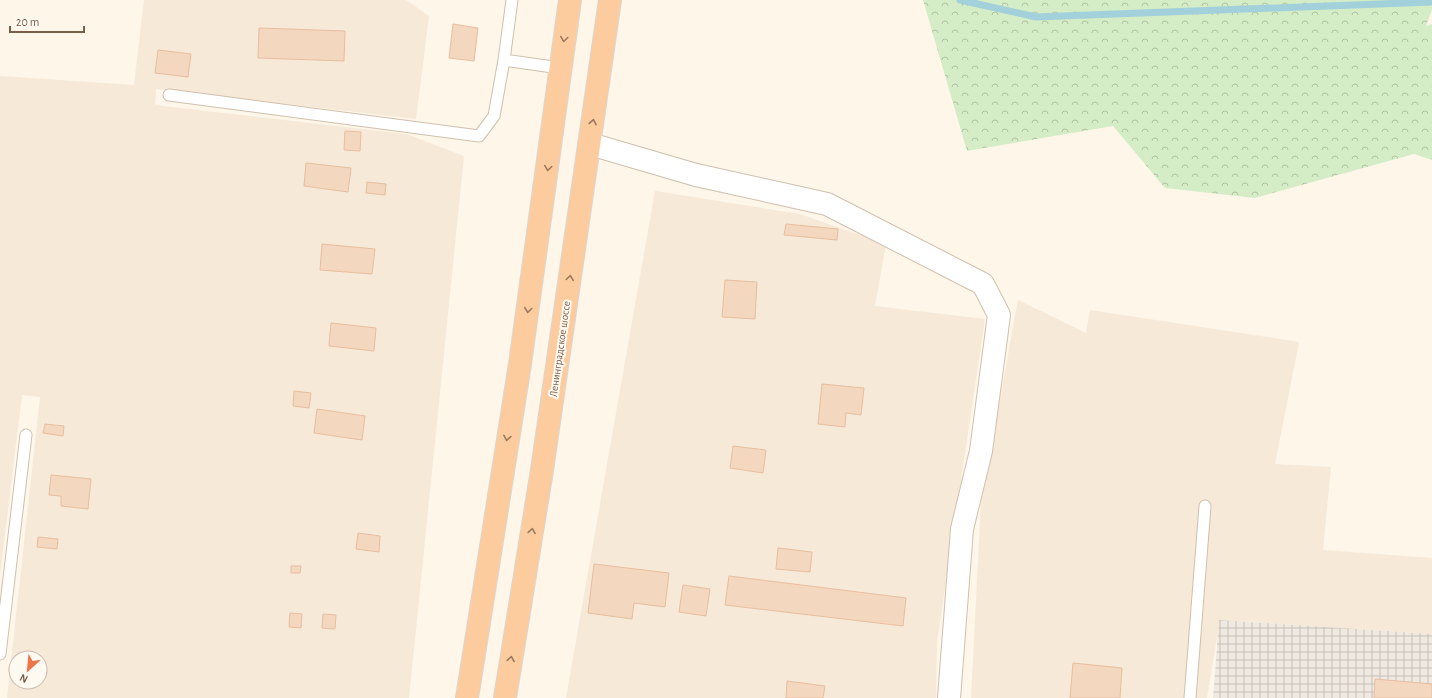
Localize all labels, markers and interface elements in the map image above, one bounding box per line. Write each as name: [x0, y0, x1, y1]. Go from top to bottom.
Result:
scale bar: [10, 8, 84, 34]
text: 20 m: [16, 16, 39, 28]
one-way arrow: [560, 36, 569, 42]
one-way arrow: [589, 119, 597, 125]
one-way arrow: [544, 164, 553, 171]
one-way arrow: [565, 275, 574, 281]
street label: Ленинградское шоссе: [548, 300, 572, 398]
one-way arrow: [524, 307, 533, 313]
one-way arrow: [504, 435, 512, 442]
one-way arrow: [527, 528, 536, 534]
north arrow: [8, 650, 48, 690]
one-way arrow: [506, 656, 515, 663]
text: N: [18, 672, 30, 685]

